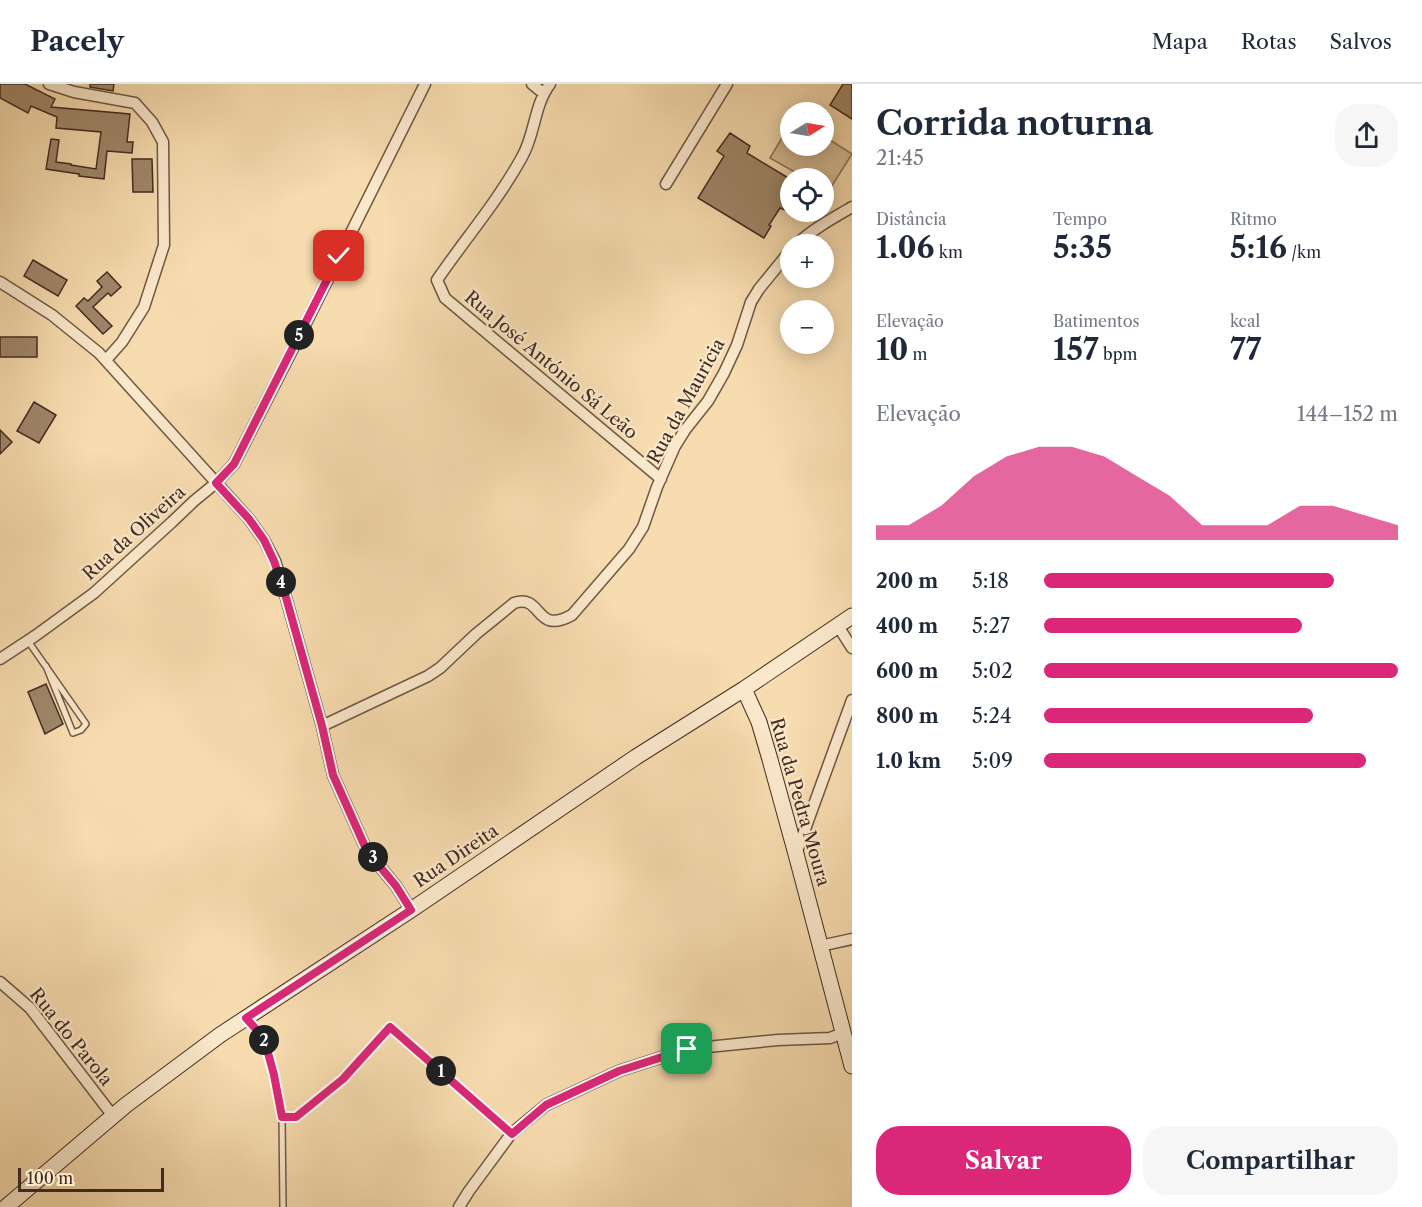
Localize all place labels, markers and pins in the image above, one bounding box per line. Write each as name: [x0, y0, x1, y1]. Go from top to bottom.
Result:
pin: [313, 230, 364, 281]
pin: 5: [284, 320, 314, 350]
pin: 4: [266, 567, 296, 597]
pin: 3: [358, 842, 388, 872]
pin: [661, 1023, 712, 1074]
pin: 2: [249, 1025, 279, 1055]
pin: 1: [426, 1056, 456, 1086]

